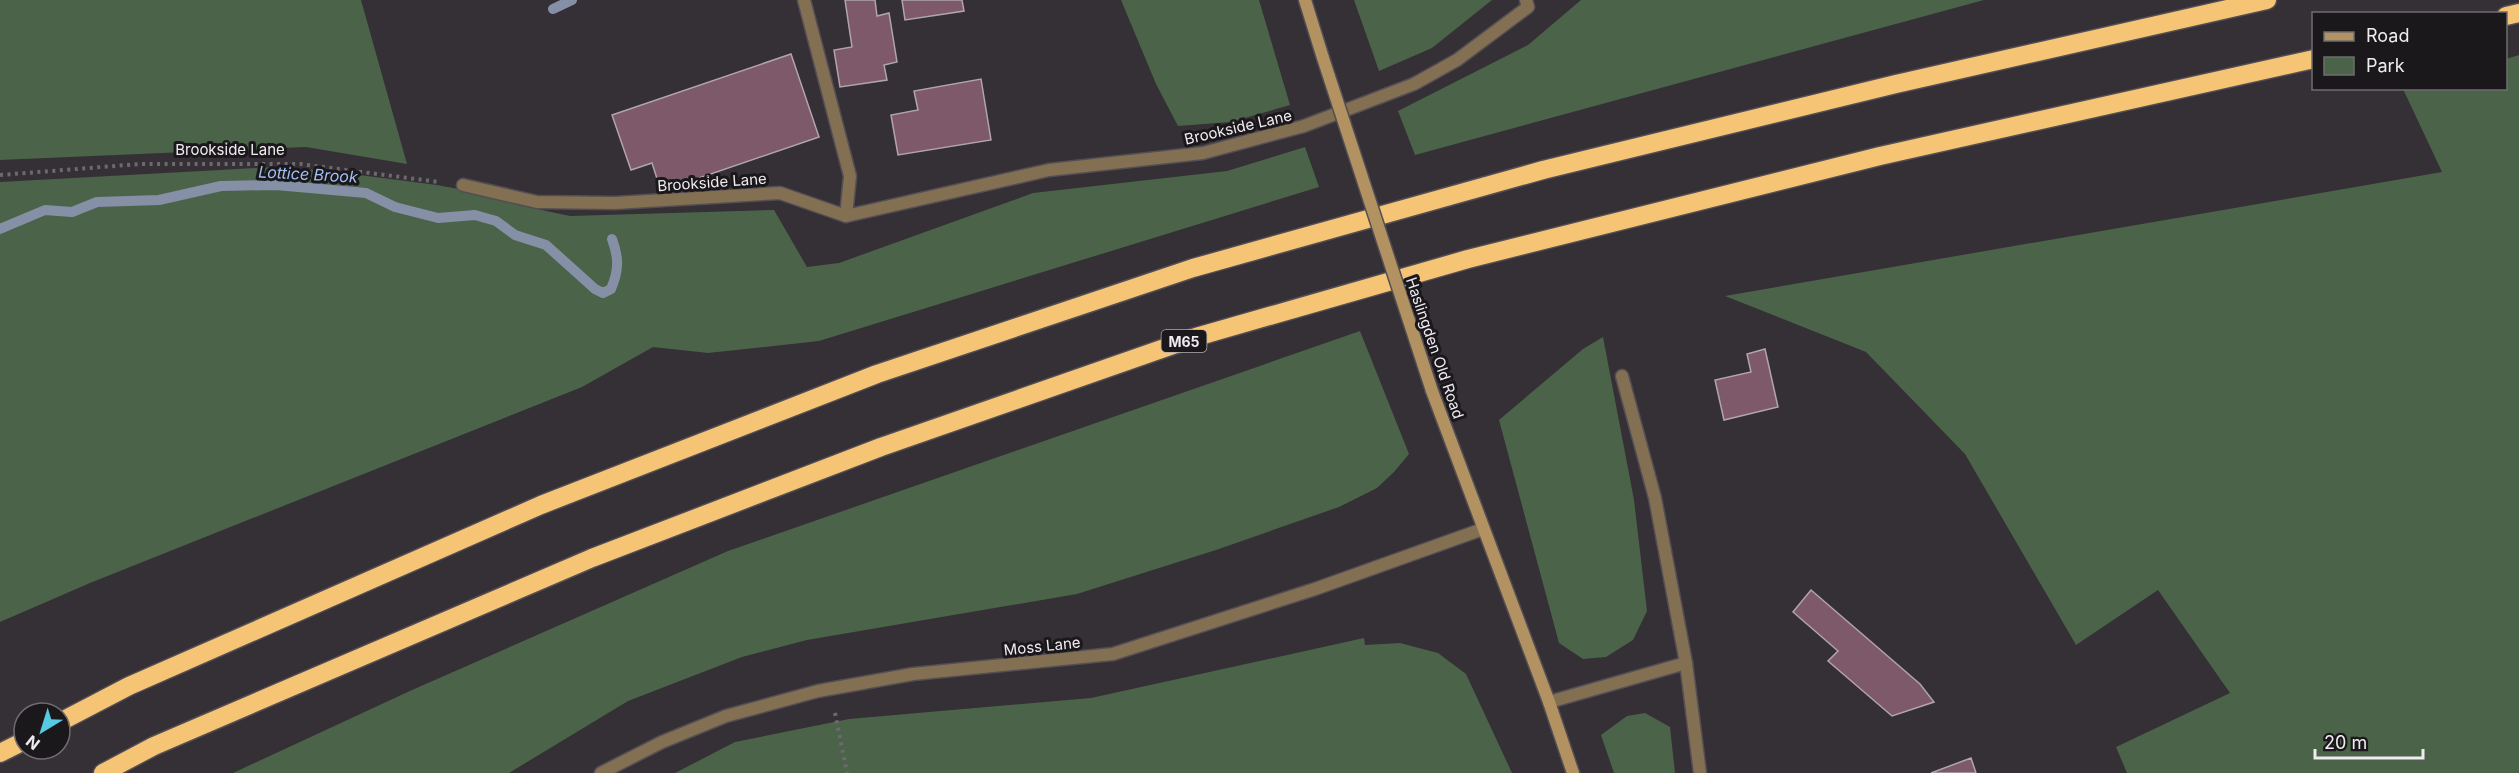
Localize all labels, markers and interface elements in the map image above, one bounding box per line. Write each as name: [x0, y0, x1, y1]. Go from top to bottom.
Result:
legend: [2312, 12, 2507, 90]
text: Road: [2366, 25, 2409, 46]
text: Park: [2366, 55, 2405, 76]
street label: Brookside Lane: [1182, 105, 1294, 149]
street label: Brookside Lane: [175, 140, 285, 159]
water label: Lottice Brook: [258, 161, 359, 187]
street label: Brookside Lane: [657, 169, 767, 195]
street label: Haslingden Old Road: [1402, 275, 1468, 421]
road number: M65: [1162, 330, 1206, 352]
street label: Moss Lane: [1003, 633, 1081, 659]
north arrow: [12, 701, 72, 761]
scale bar: [2315, 722, 2423, 760]
text: N: [22, 731, 44, 754]
text: 20 m: [2324, 732, 2367, 753]

